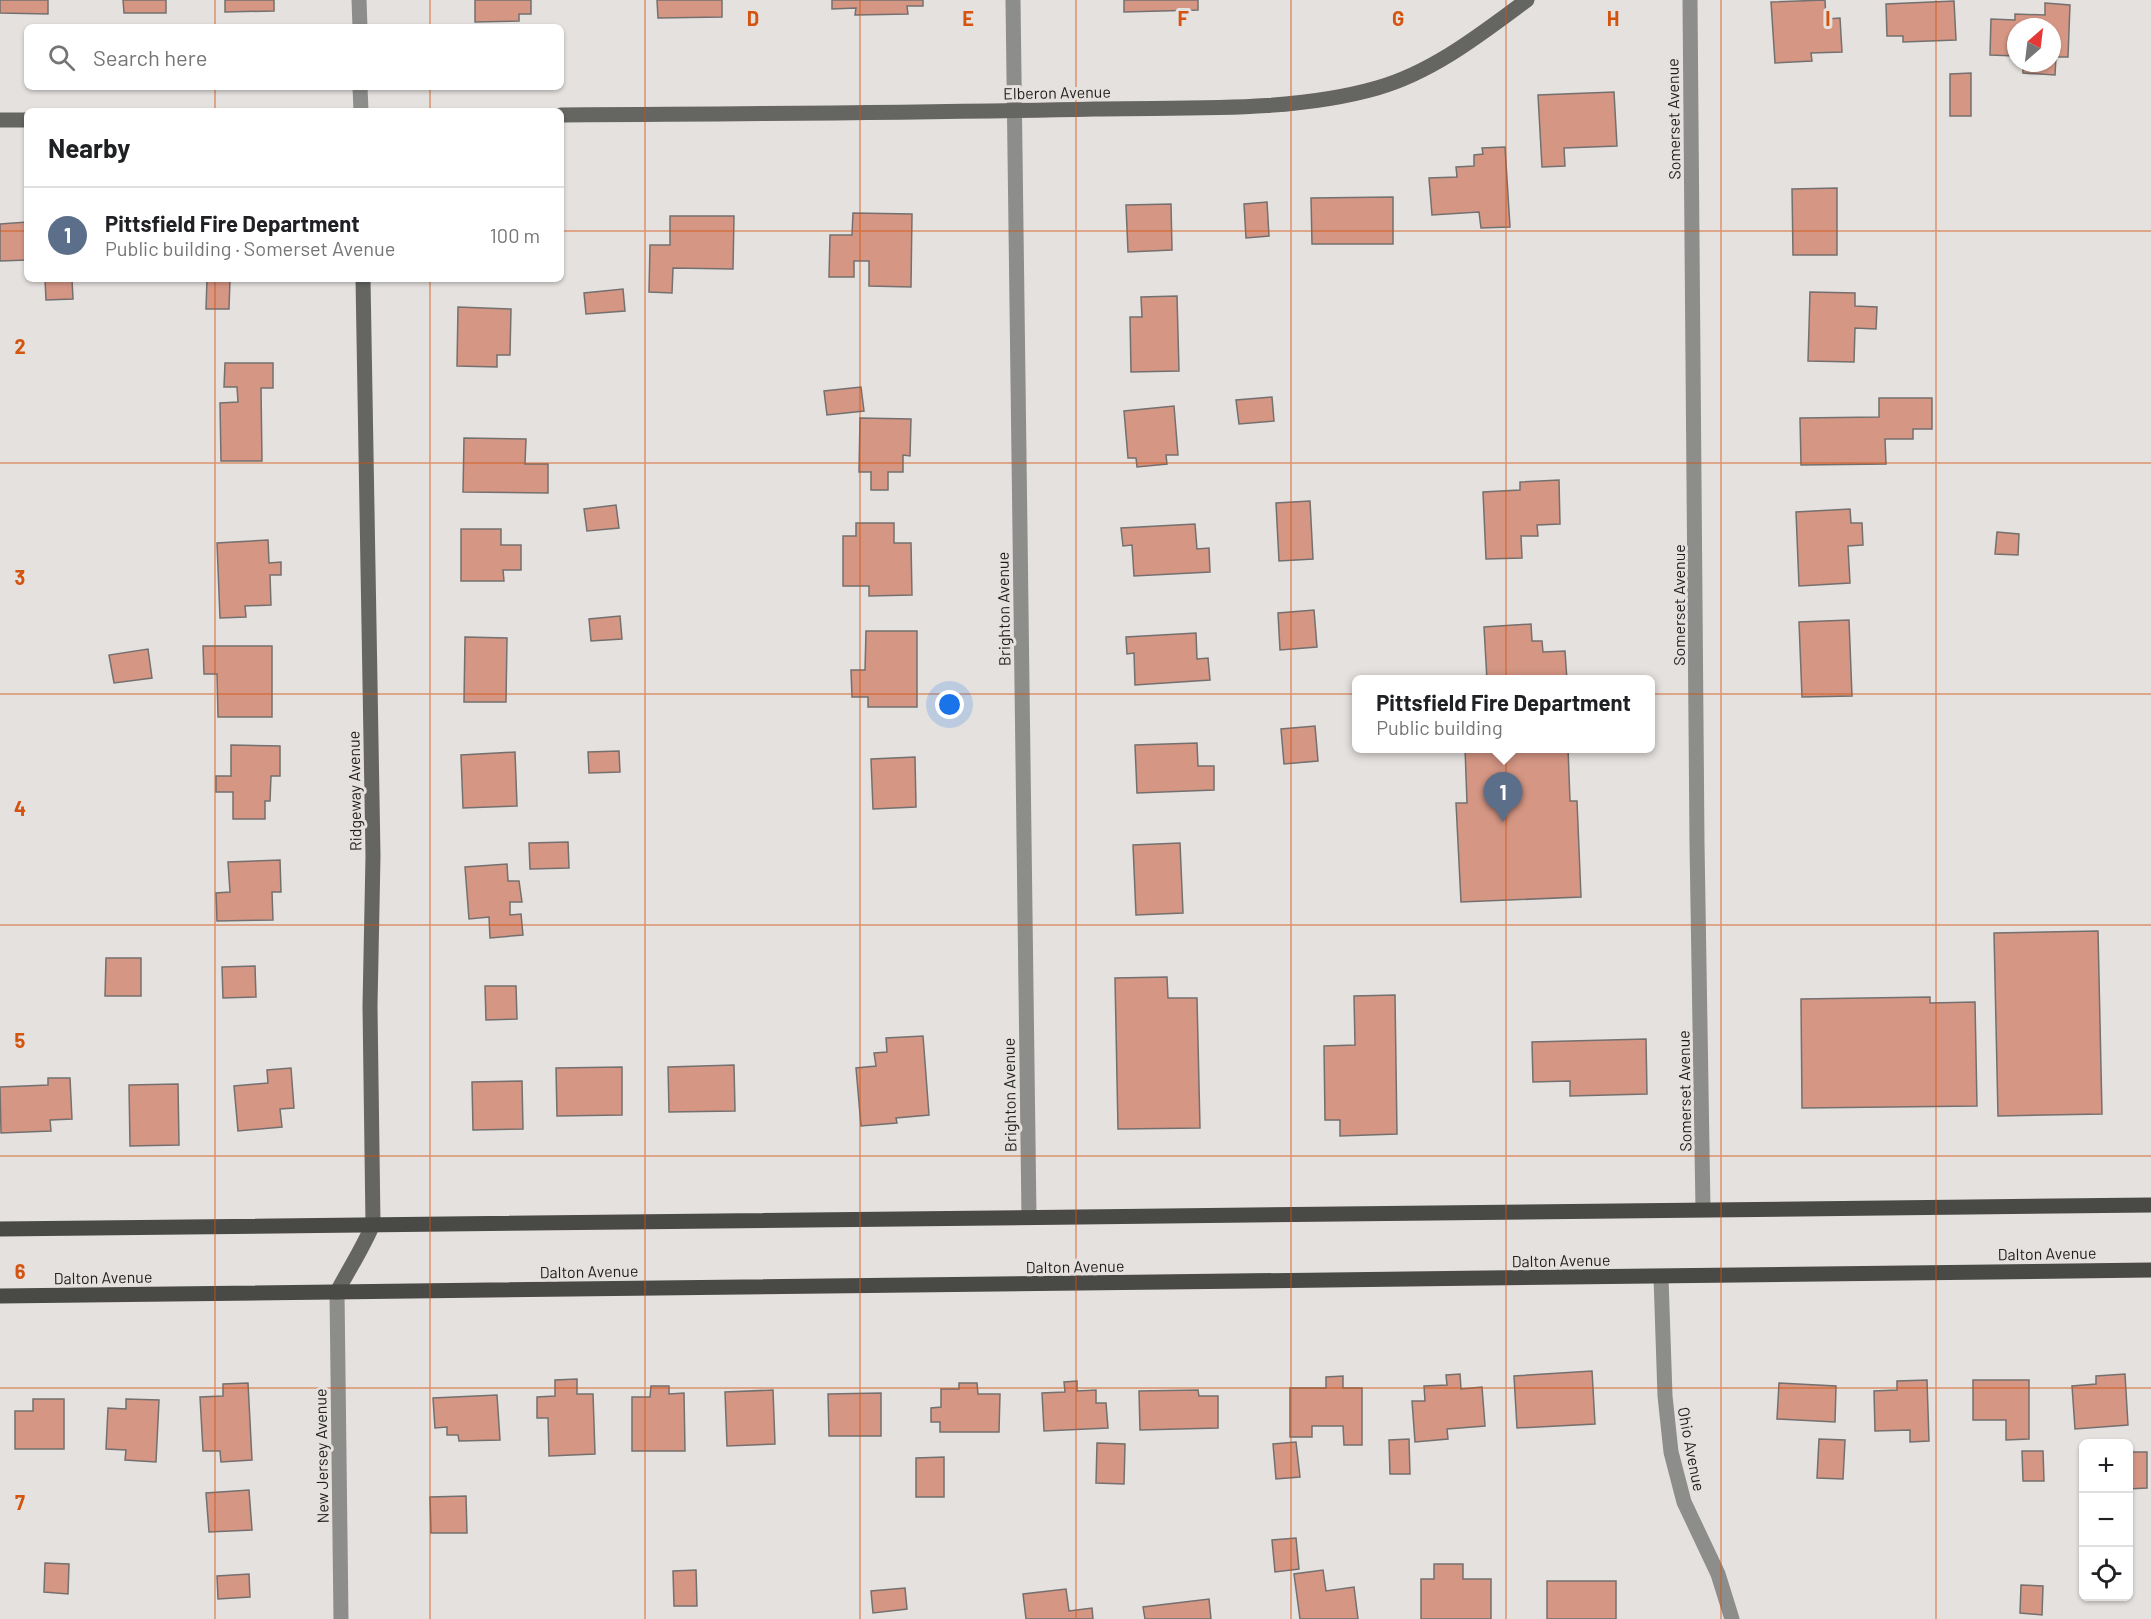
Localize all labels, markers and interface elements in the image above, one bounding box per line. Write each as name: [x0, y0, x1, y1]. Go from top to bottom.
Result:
text: D: [747, 6, 759, 30]
text: E: [962, 6, 974, 30]
text: F: [1177, 6, 1189, 30]
text: G: [1392, 6, 1404, 30]
text: H: [1607, 6, 1619, 30]
text: I: [1825, 6, 1831, 30]
north arrow: [2007, 18, 2061, 72]
search box: [24, 24, 564, 90]
icon: search: [45, 41, 78, 74]
text: Search here: [93, 44, 207, 70]
street label: Somerset Avenue: [1662, 58, 1684, 180]
street label: Elberon Avenue: [1003, 82, 1111, 102]
text: Nearby: [48, 132, 130, 163]
text: Pittsfield Fire Department: [105, 210, 360, 236]
text: 1: [64, 223, 71, 247]
text: 100 m: [490, 223, 540, 247]
text: Public building · Somerset Avenue: [105, 236, 395, 260]
text: 2: [14, 334, 26, 358]
street label: Somerset Avenue: [1669, 544, 1688, 666]
street label: Brighton Avenue: [993, 552, 1013, 666]
text: 3: [15, 565, 25, 589]
popup: [1352, 675, 1655, 753]
text: Pittsfield Fire Department: [1376, 689, 1631, 715]
your location: [935, 690, 964, 719]
text: Public building: [1376, 715, 1503, 739]
street label: Ridgeway Avenue: [343, 731, 365, 851]
pin: 1: [1484, 772, 1522, 822]
text: 4: [14, 796, 26, 820]
text: 5: [15, 1028, 26, 1052]
street label: Somerset Avenue: [1673, 1030, 1695, 1152]
street label: Brighton Avenue: [999, 1038, 1019, 1152]
street label: Dalton Avenue: [1998, 1243, 2096, 1263]
street label: Dalton Avenue: [1512, 1250, 1610, 1270]
street label: Dalton Avenue: [1026, 1256, 1124, 1276]
text: 6: [15, 1259, 26, 1283]
street label: Dalton Avenue: [540, 1261, 638, 1281]
street label: Dalton Avenue: [54, 1267, 152, 1287]
street label: New Jersey Avenue: [310, 1388, 332, 1524]
street label: Ohio Avenue: [1675, 1405, 1709, 1493]
map controls: [2079, 1439, 2133, 1601]
button: +: [2079, 1439, 2133, 1493]
text: 7: [15, 1490, 25, 1514]
button: −: [2079, 1493, 2133, 1547]
button: locate: [2079, 1547, 2133, 1601]

